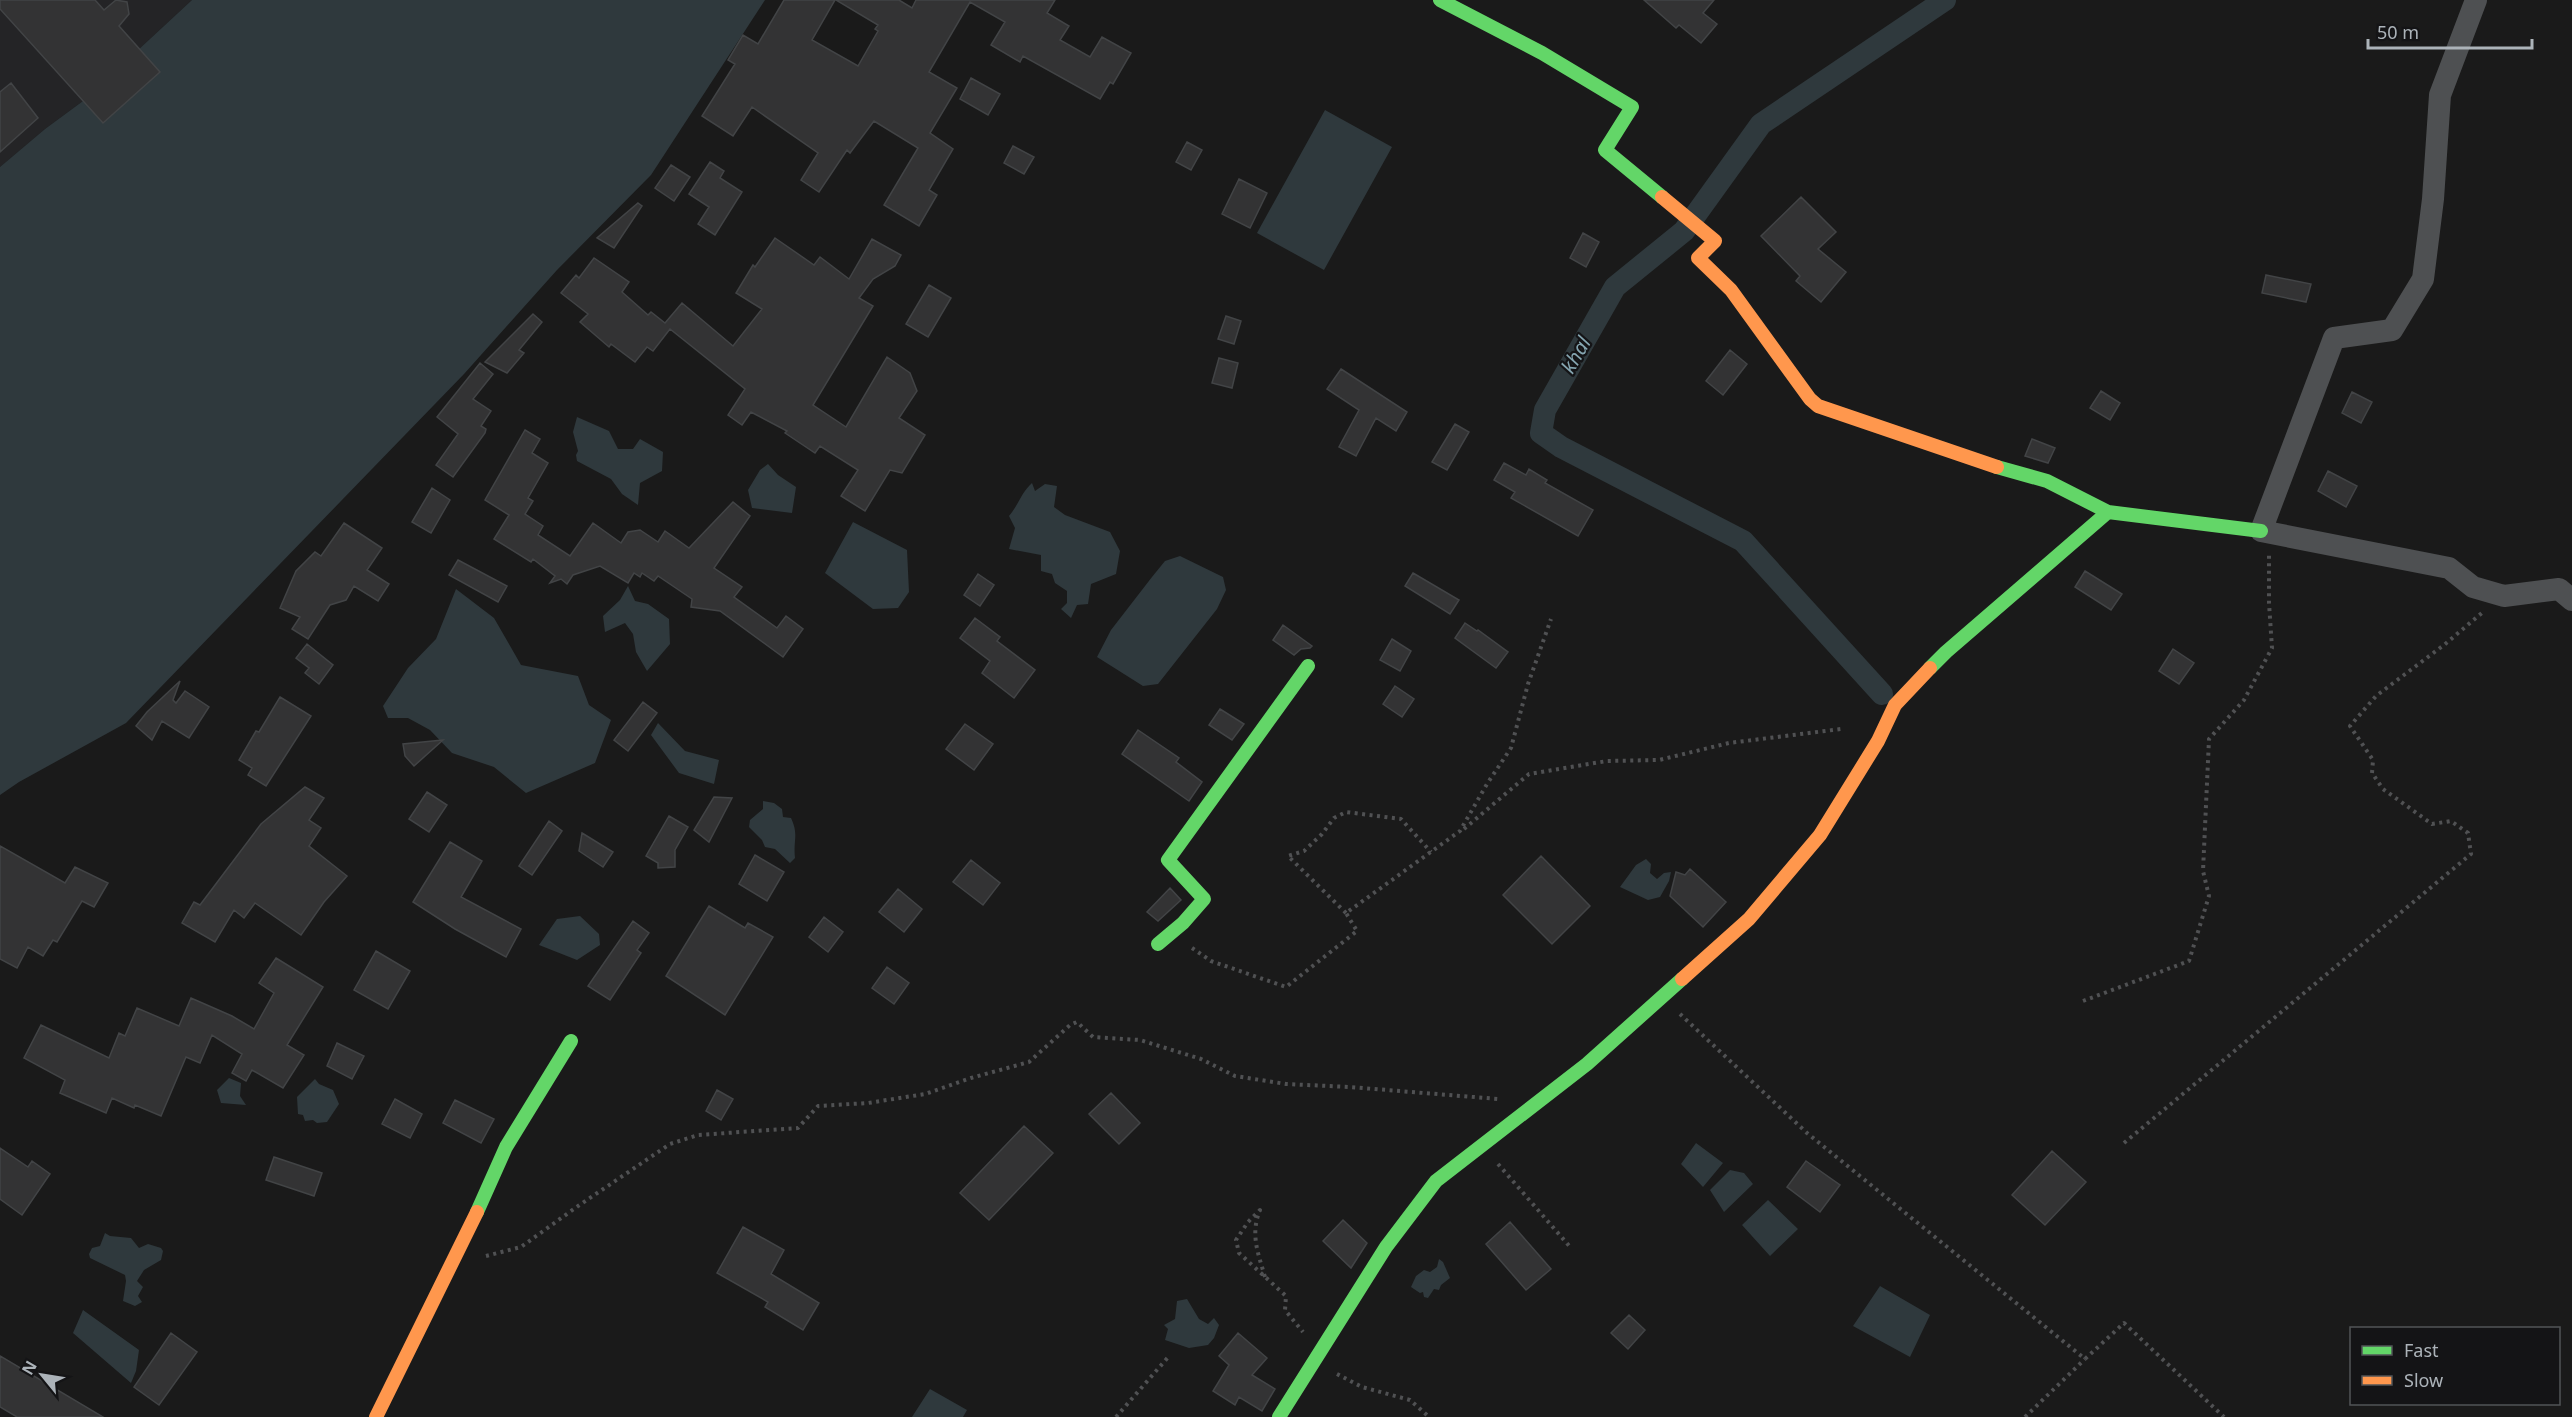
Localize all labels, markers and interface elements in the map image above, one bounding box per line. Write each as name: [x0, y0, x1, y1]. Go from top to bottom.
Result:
scale bar: [2368, 12, 2532, 50]
text: 50 m: [2377, 20, 2419, 44]
water label: khal: [1554, 331, 1597, 378]
legend: [2350, 1327, 2560, 1405]
text: Fast: [2404, 1338, 2439, 1362]
north arrow: [12, 1345, 72, 1405]
text: N: [16, 1356, 42, 1379]
text: Slow: [2404, 1368, 2443, 1392]

